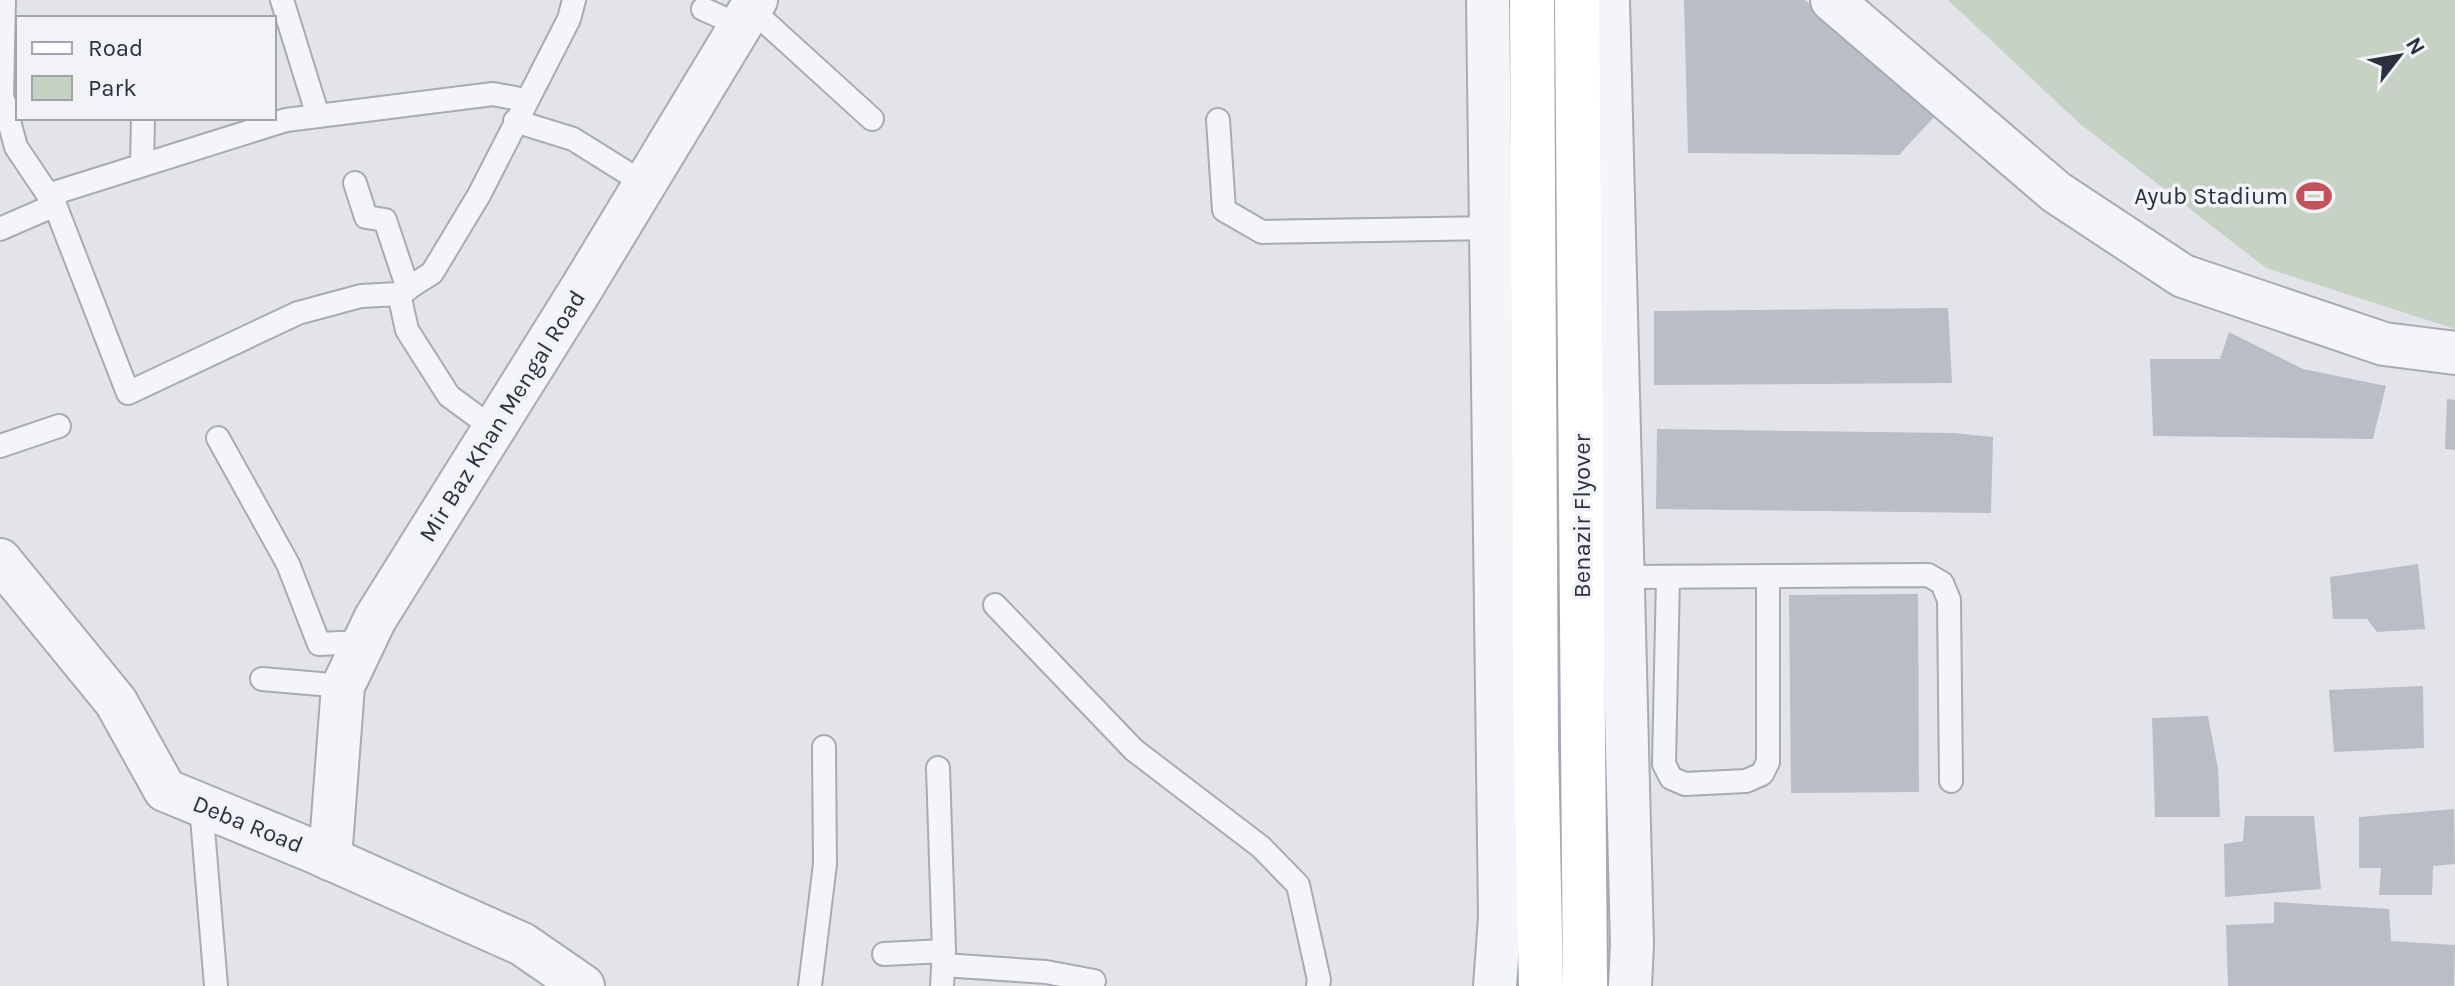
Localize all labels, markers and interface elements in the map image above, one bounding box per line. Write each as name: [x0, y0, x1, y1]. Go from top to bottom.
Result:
legend: [16, 16, 276, 120]
north arrow: [2359, 16, 2439, 96]
text: N: [2400, 33, 2430, 60]
text: Road: [88, 34, 143, 62]
text: Park: [88, 74, 137, 102]
sports icon: Ayub Stadium: [2295, 177, 2333, 215]
place label: Ayub Stadium: [2134, 182, 2288, 210]
street label: Mir Baz Khan Mengal Road: [413, 285, 591, 547]
street label: Benazir Flyover: [1568, 433, 1596, 598]
street label: Deba Road: [189, 789, 307, 859]

